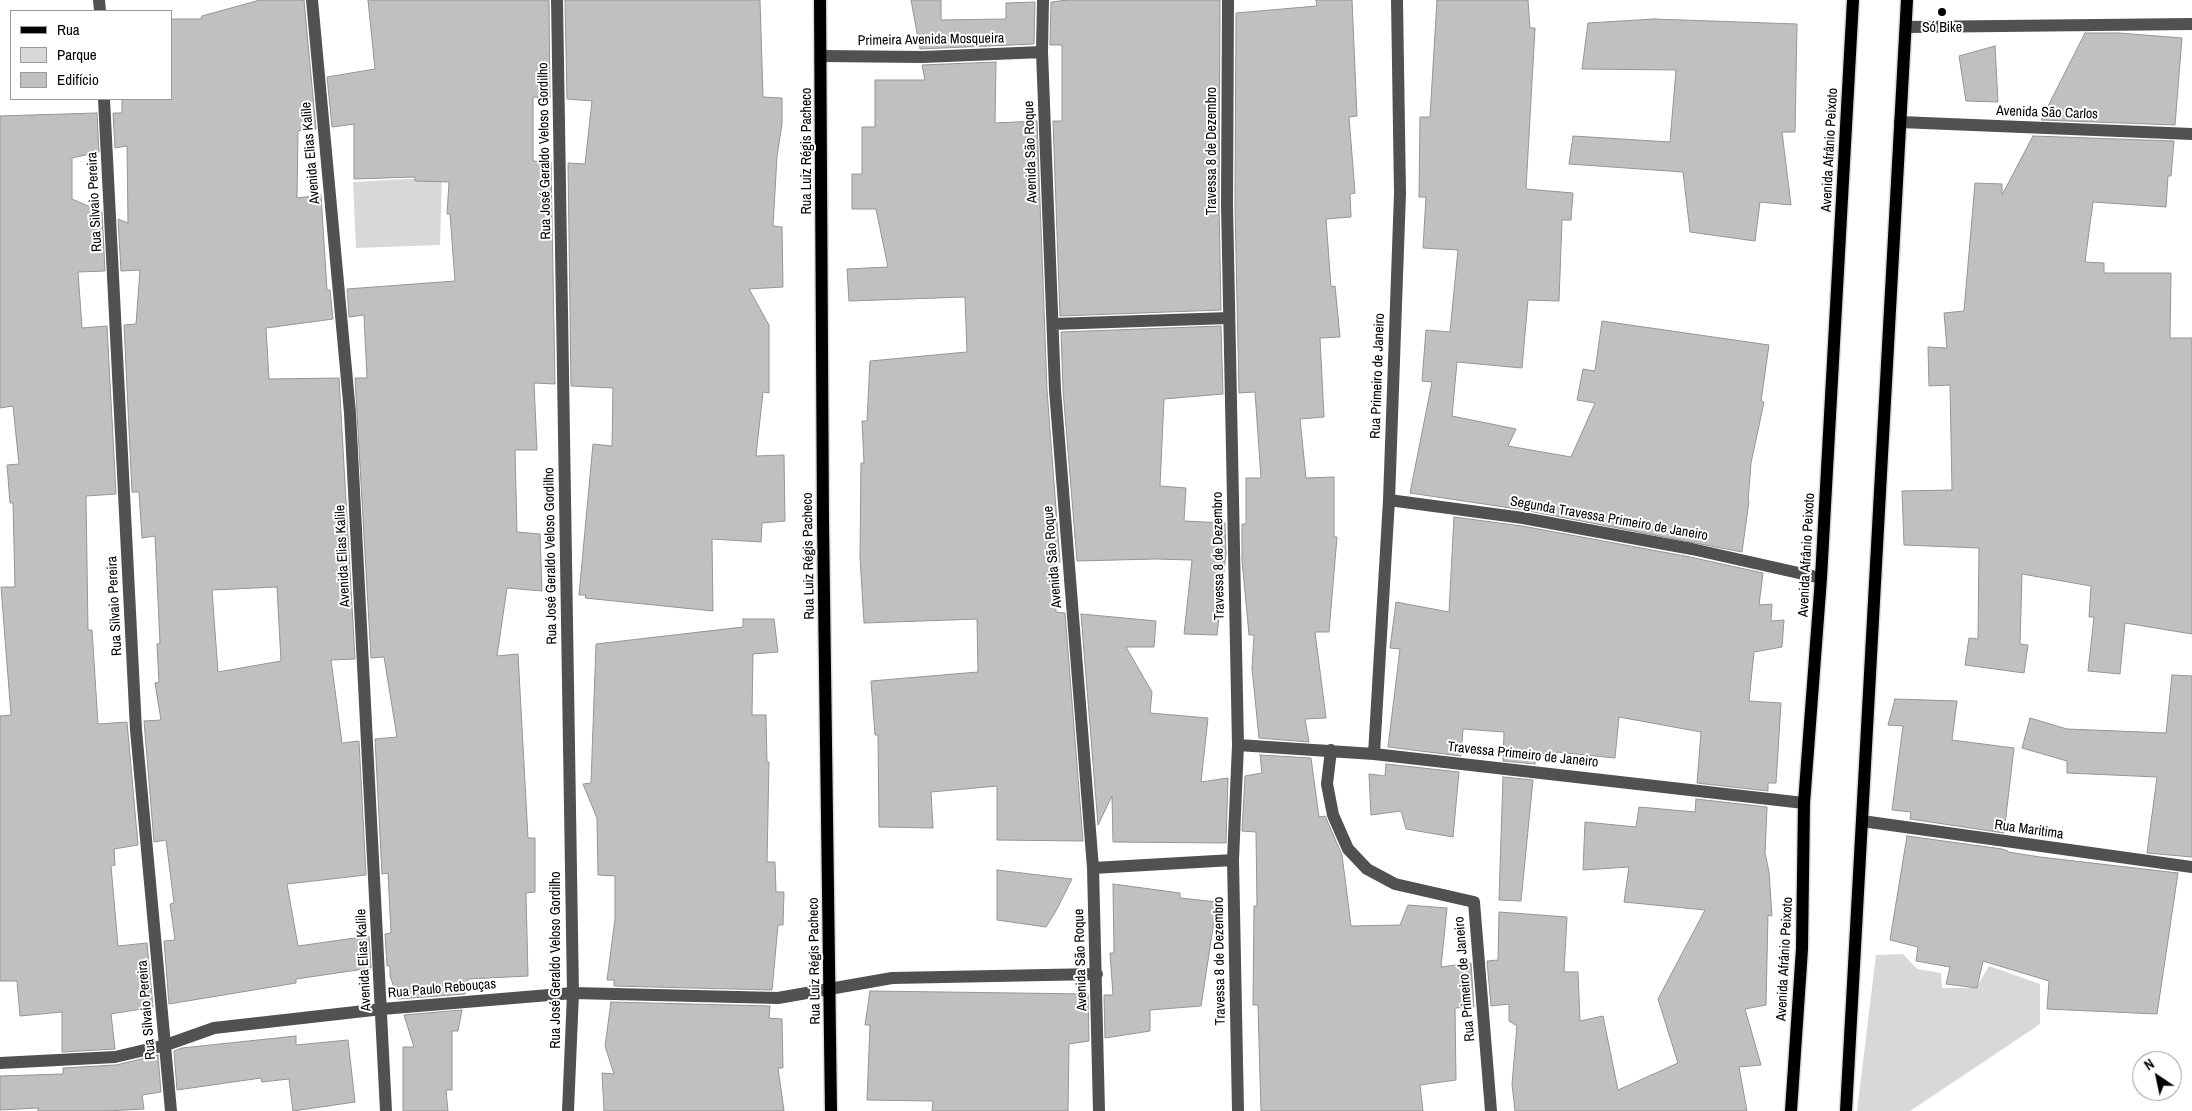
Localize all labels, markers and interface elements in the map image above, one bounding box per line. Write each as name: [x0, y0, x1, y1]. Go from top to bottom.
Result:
marker: Só Bike: [1936, 6, 1948, 18]
legend: [10, 10, 172, 100]
text: Rua: [57, 19, 80, 40]
place label: Só Bike: [1922, 20, 1962, 36]
street label: Primeira Avenida Mosqueira: [858, 30, 1004, 50]
text: Parque: [57, 44, 97, 65]
street label: Rua José Geraldo Veloso Gordilho: [535, 62, 555, 240]
text: Edifício: [57, 69, 99, 90]
street label: Travessa 8 de Dezembro: [1204, 87, 1220, 215]
street label: Rua Luiz Régis Pacheco: [799, 88, 815, 214]
street label: Avenida Afrânio Peixoto: [1818, 88, 1842, 212]
street label: Avenida São Roque: [1021, 100, 1041, 204]
street label: Avenida Elias Kalile: [298, 101, 324, 205]
street label: Avenida São Carlos: [1996, 103, 2098, 123]
street label: Rua Silvaio Pereira: [84, 152, 106, 252]
street label: Rua Primeiro de Janeiro: [1367, 313, 1389, 439]
street label: Rua José Geraldo Veloso Gordilho: [541, 467, 561, 645]
street label: Rua Luiz Régis Pacheco: [799, 492, 819, 620]
street label: Travessa 8 de Dezembro: [1209, 492, 1229, 620]
street label: Segunda Travessa Primeiro de Janeiro: [1509, 493, 1709, 545]
street label: Avenida Afrânio Peixoto: [1795, 493, 1819, 617]
street label: Avenida Elias Kalile: [332, 504, 354, 608]
street label: Avenida São Roque: [1040, 505, 1066, 609]
street label: Rua Silvaio Pereira: [104, 556, 126, 656]
street label: Travessa Primeiro de Janeiro: [1447, 739, 1599, 771]
street label: Rua Maritima: [1993, 817, 2065, 843]
street label: Rua José Geraldo Veloso Gordilho: [548, 871, 564, 1049]
street label: Rua Luiz Régis Pacheco: [805, 897, 825, 1025]
street label: Travessa 8 de Dezembro: [1210, 897, 1230, 1025]
street label: Avenida Afrânio Peixoto: [1773, 897, 1797, 1021]
street label: Avenida Elias Kalile: [353, 908, 375, 1012]
street label: Avenida São Roque: [1071, 908, 1091, 1012]
street label: Rua Primeiro de Janeiro: [1451, 916, 1479, 1042]
street label: Rua Silvaio Pereira: [134, 959, 160, 1061]
street label: Rua Paulo Rebouças: [387, 976, 497, 1002]
north arrow: [2132, 1051, 2182, 1101]
text: N: [2141, 1055, 2158, 1074]

